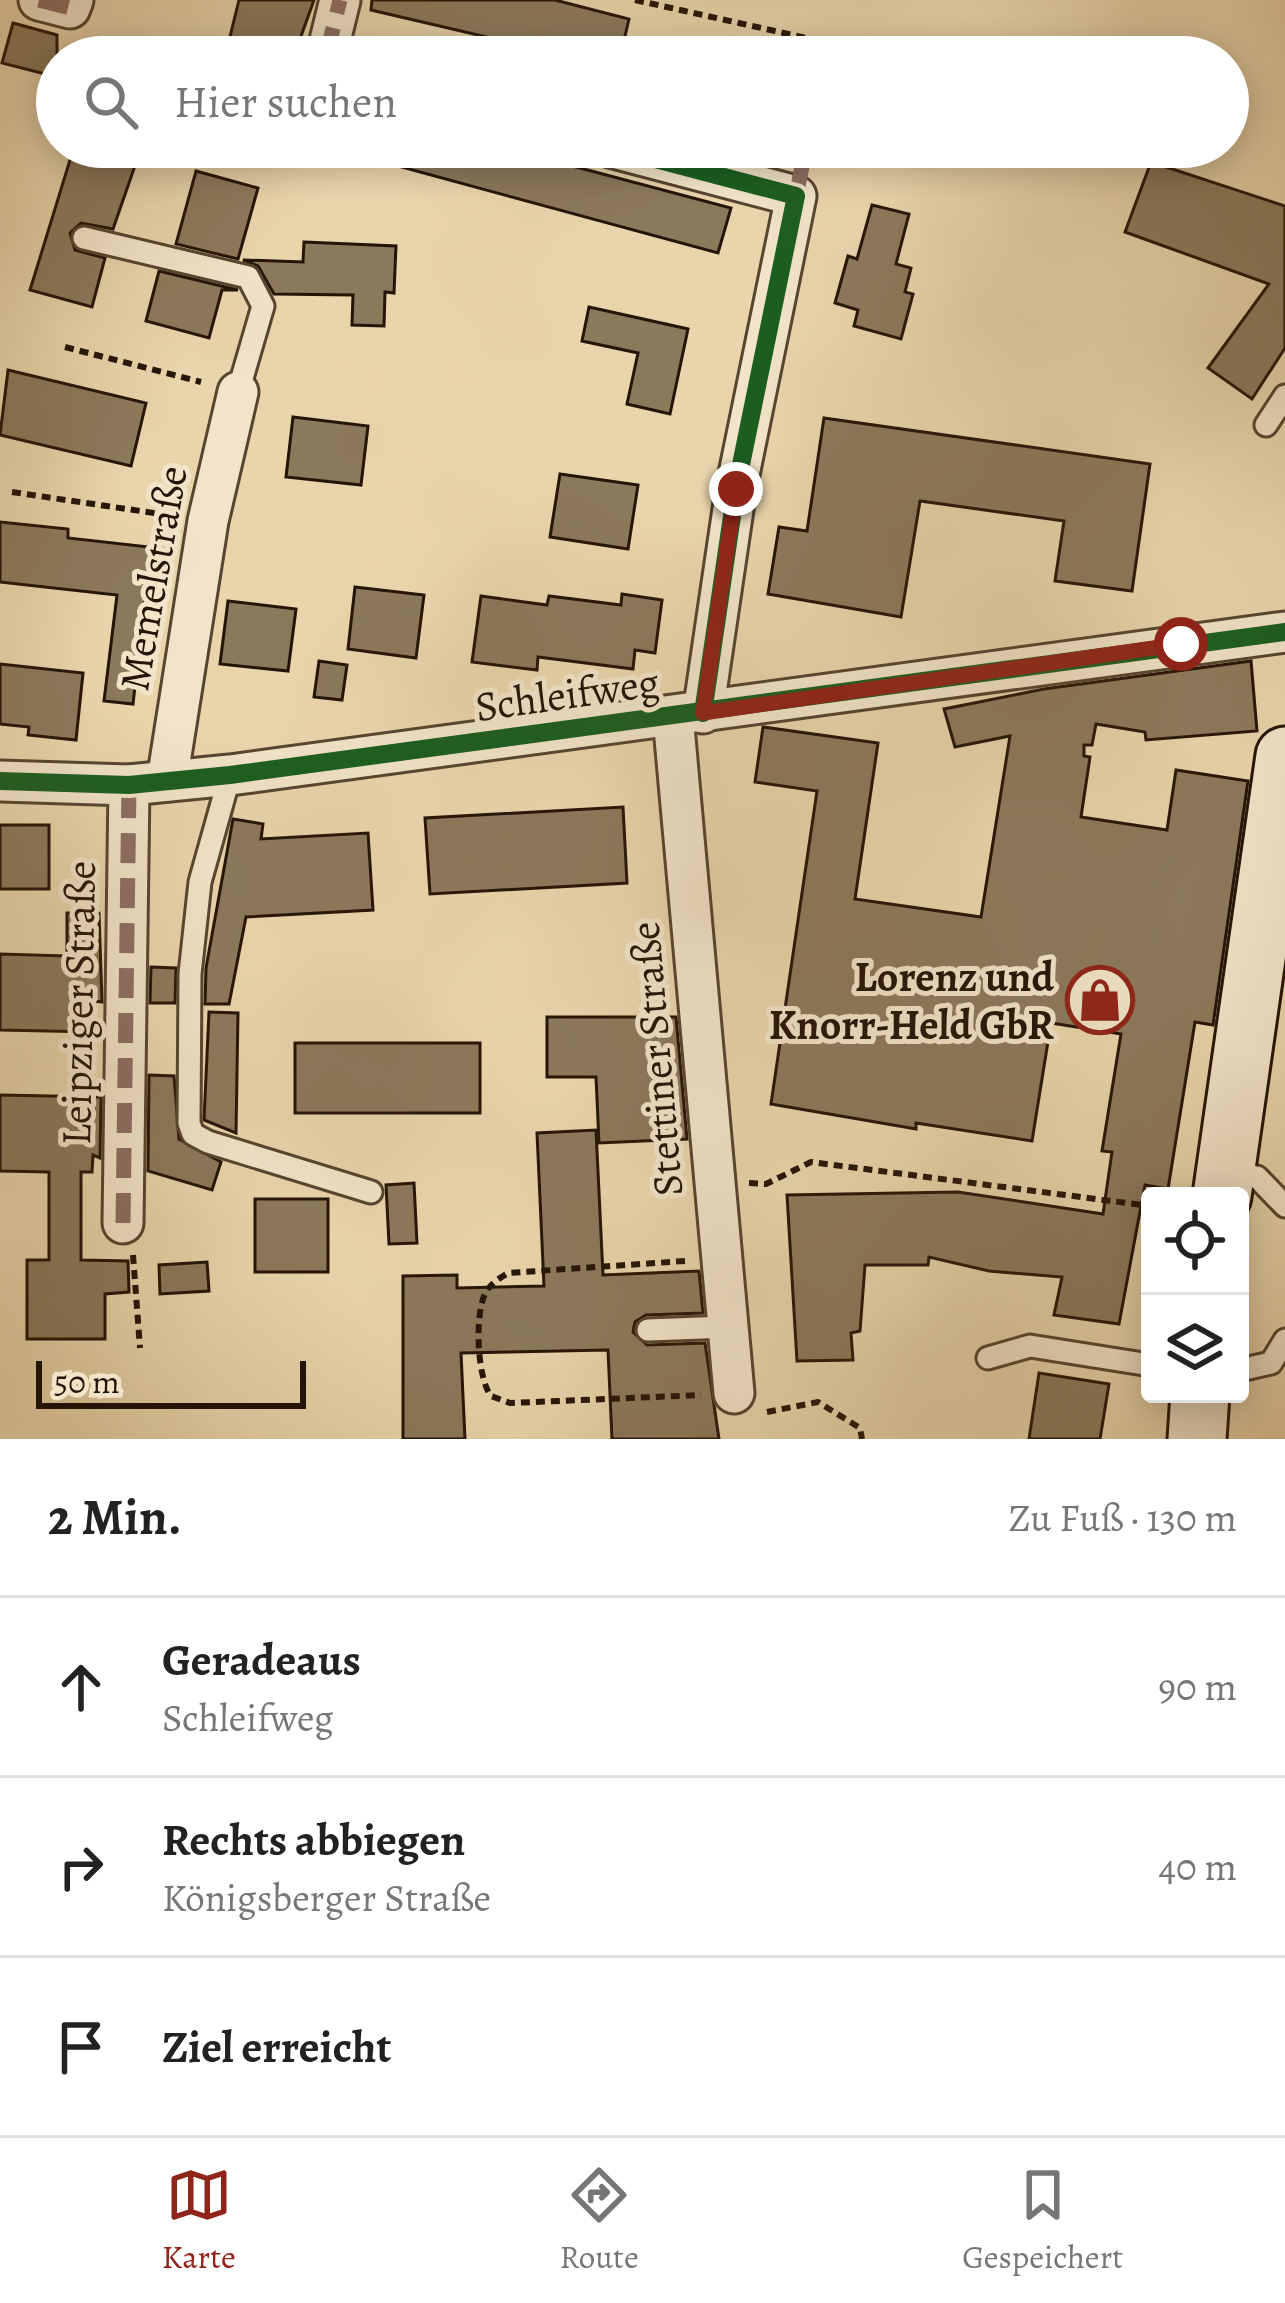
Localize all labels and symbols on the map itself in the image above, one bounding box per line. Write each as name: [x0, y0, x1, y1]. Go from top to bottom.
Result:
street label: Memelstraße: [105, 461, 201, 695]
route end: [709, 462, 763, 516]
route start: [1154, 617, 1208, 671]
street label: Schleifweg: [472, 653, 662, 735]
street label: Leipziger Straße: [47, 860, 109, 1146]
street label: Stettiner Straße: [616, 919, 696, 1199]
place label: Lorenz und Knorr-Held GbR: [769, 948, 1054, 1053]
shop icon: Lorenz und Knorr-Held GbR: [1065, 965, 1135, 1035]
scale bar: [36, 1355, 306, 1408]

